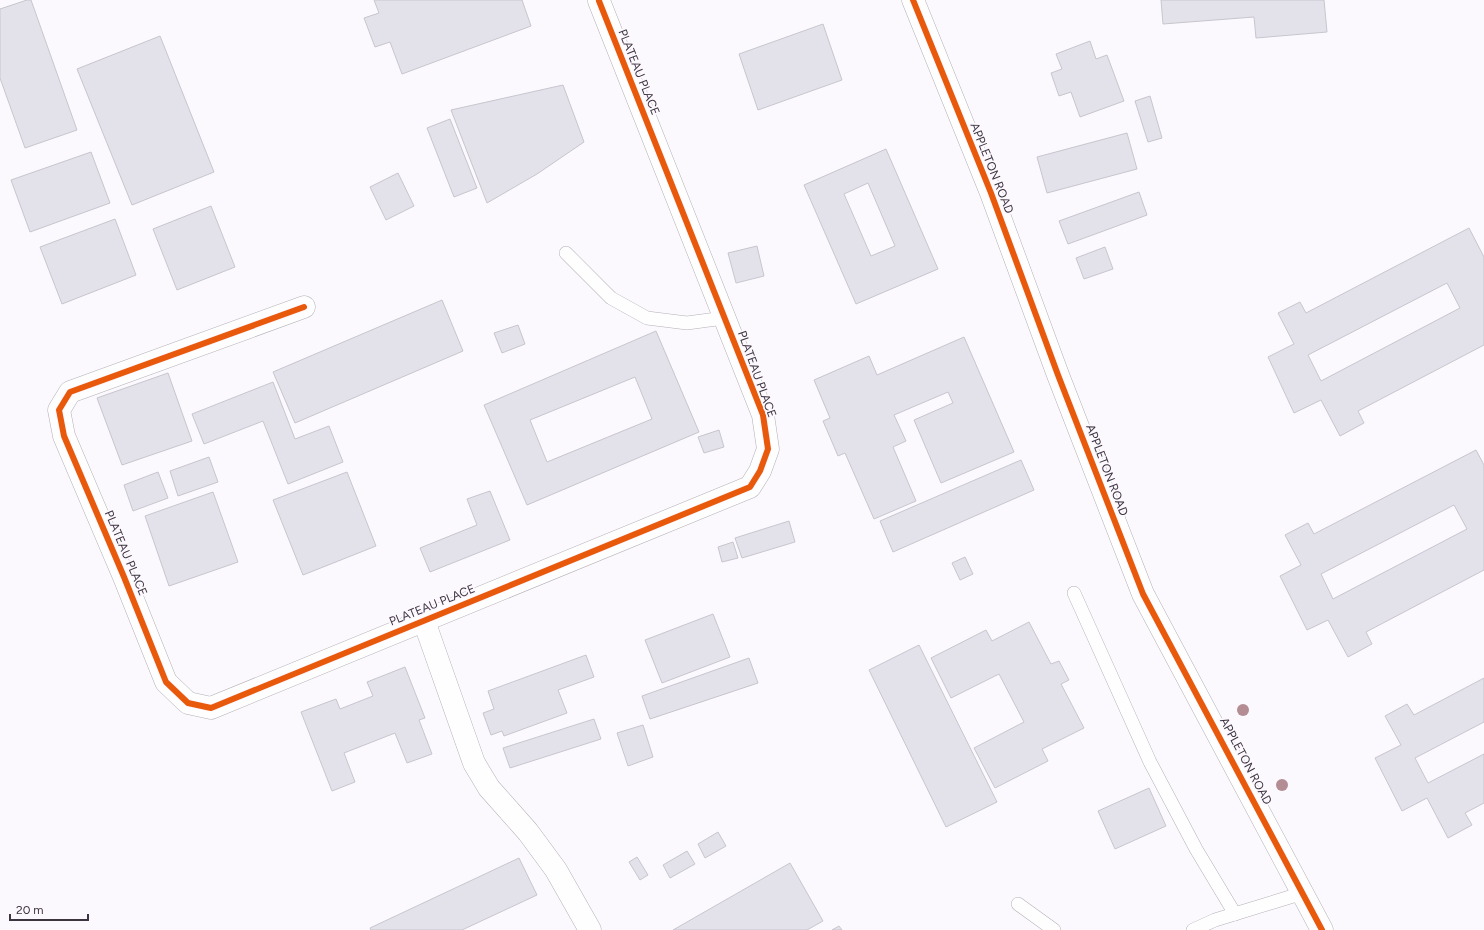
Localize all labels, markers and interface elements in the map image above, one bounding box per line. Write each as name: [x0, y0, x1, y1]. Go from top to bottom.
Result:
street label: PLATEAU PLACE: [615, 27, 663, 117]
street label: APPLETON ROAD: [967, 121, 1017, 215]
street label: PLATEAU PLACE: [735, 329, 779, 419]
street label: APPLETON ROAD: [1083, 422, 1131, 518]
street label: PLATEAU PLACE: [102, 508, 150, 598]
street label: PLATEAU PLACE: [387, 581, 477, 629]
street label: APPLETON ROAD: [1217, 715, 1275, 807]
scale bar: [10, 896, 88, 922]
text: 20 m: [16, 903, 44, 917]

